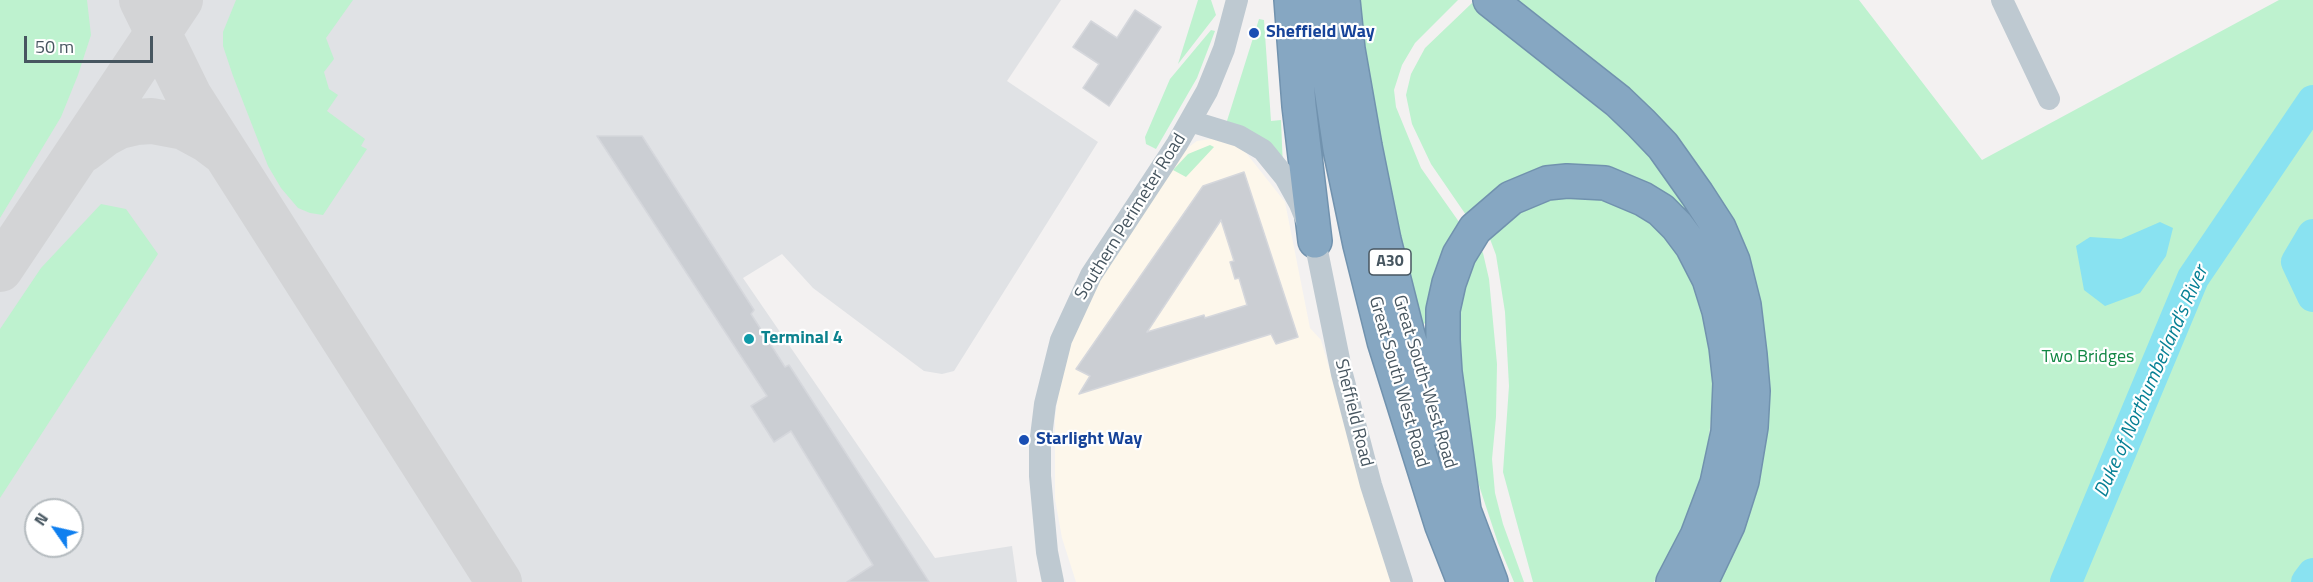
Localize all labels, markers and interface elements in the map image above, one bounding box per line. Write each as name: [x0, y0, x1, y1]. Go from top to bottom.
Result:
place label: Sheffield Way: [1266, 22, 1375, 44]
scale bar: [27, 24, 156, 62]
marker: Sheffield Way: [1247, 26, 1261, 40]
text: 50 m: [35, 33, 74, 60]
street label: Southern Perimeter Road: [1071, 130, 1191, 304]
road number: A30: [1369, 249, 1411, 275]
water label: Duke of Northumberland's River: [2090, 262, 2214, 502]
street label: Great South-West Road: [1387, 293, 1461, 471]
street label: Great South West Road: [1363, 294, 1433, 470]
place label: Terminal 4: [761, 328, 843, 350]
marker: Terminal 4: [742, 332, 756, 346]
park label: Two Bridges: [2042, 347, 2134, 369]
street label: Sheffield Road: [1329, 357, 1377, 469]
place label: Starlight Way: [1036, 429, 1142, 451]
marker: Starlight Way: [1017, 433, 1031, 447]
north arrow: [24, 498, 84, 558]
text: N: [28, 508, 54, 530]

